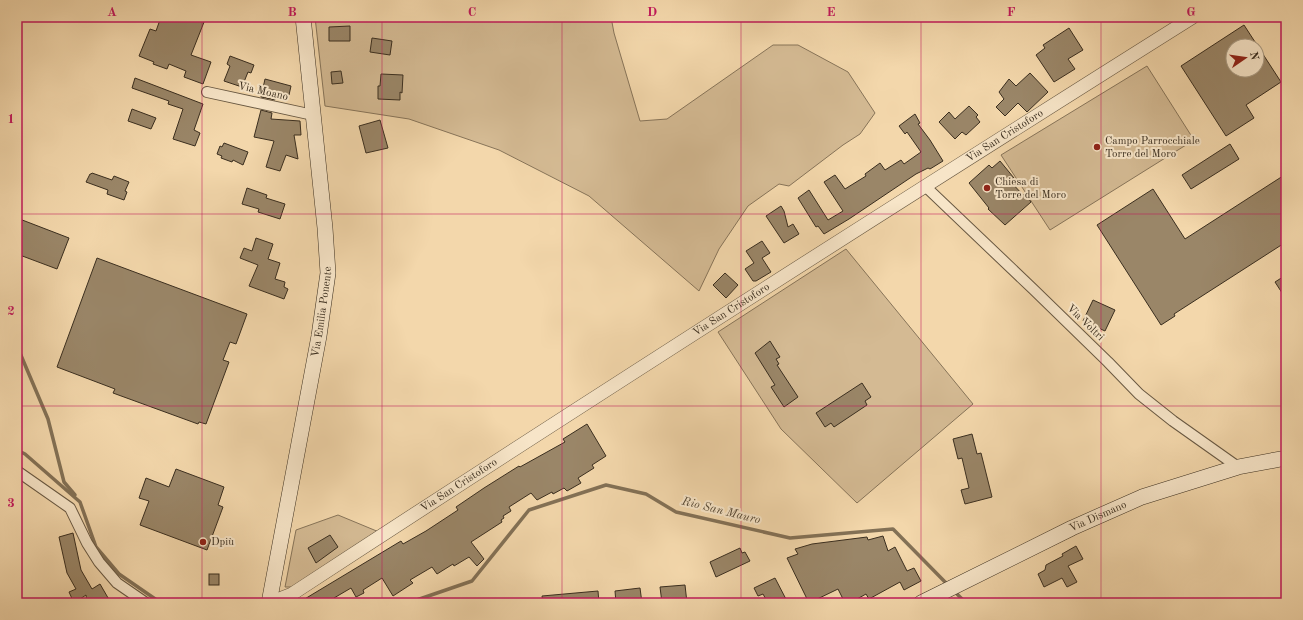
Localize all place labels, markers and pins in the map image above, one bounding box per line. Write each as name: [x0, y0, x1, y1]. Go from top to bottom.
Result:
place label: Campo Parrocchiale Torre del Moro: [1105, 136, 1200, 160]
marker: Campo Parrocchiale Torre del Moro: [1092, 142, 1102, 152]
place label: Chiesa di Torre del Moro: [995, 177, 1066, 201]
marker: Chiesa di Torre del Moro: [982, 183, 992, 193]
marker: Dpiù: [198, 537, 208, 547]
place label: Dpiù: [211, 537, 234, 548]

